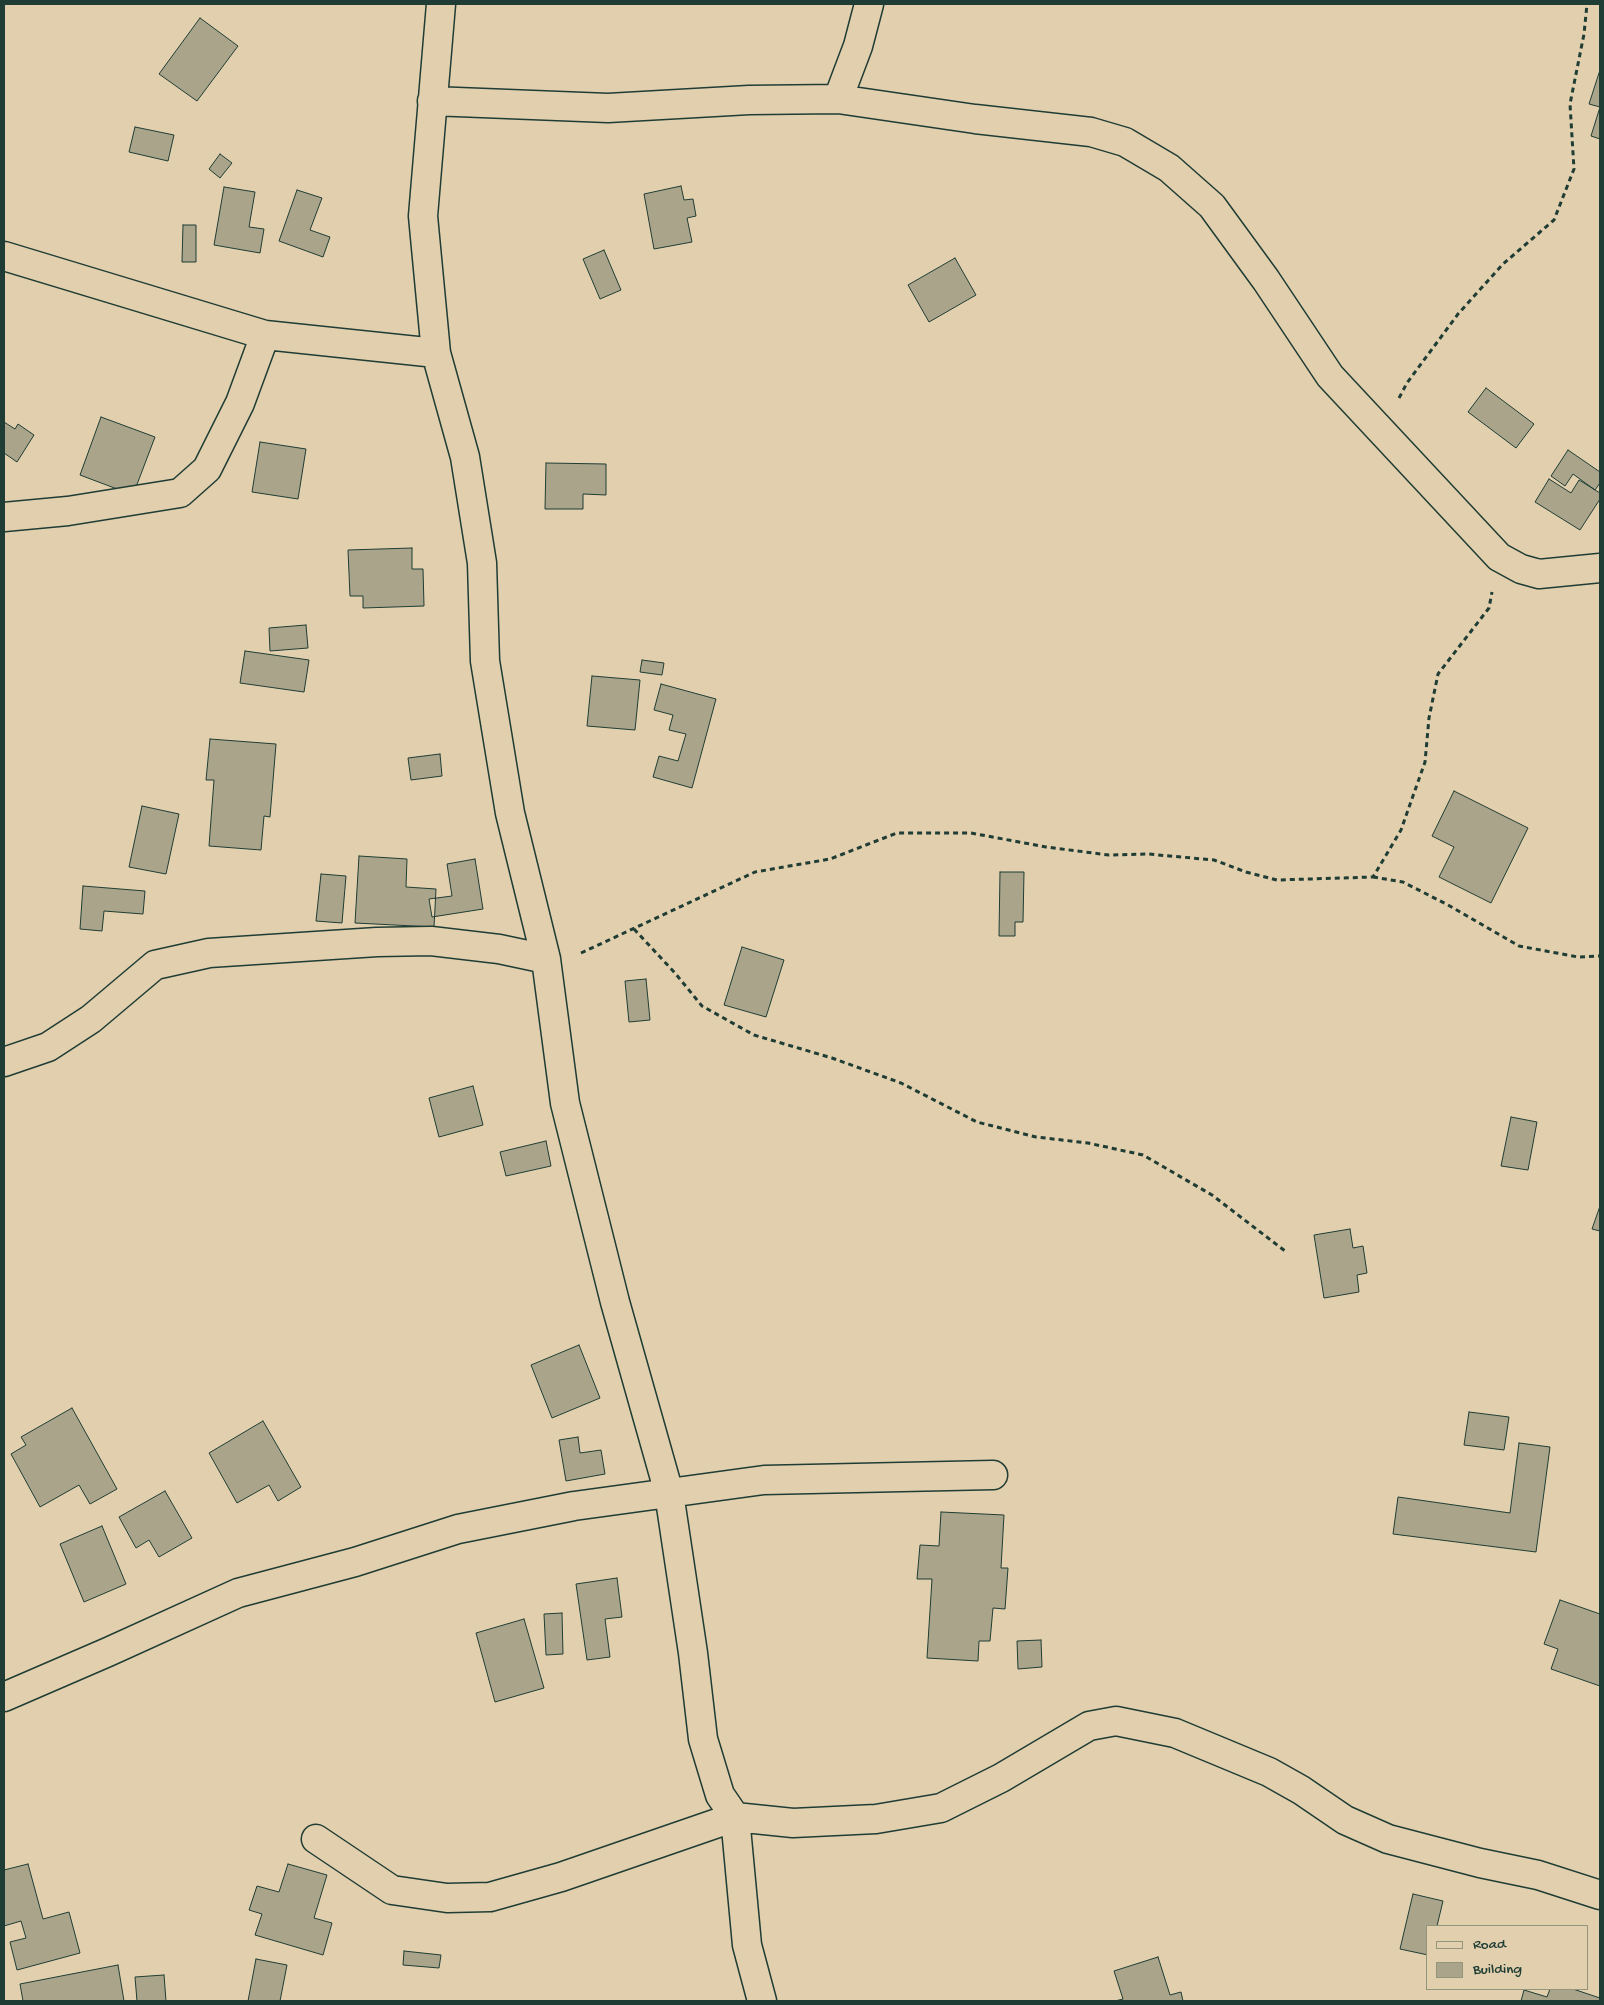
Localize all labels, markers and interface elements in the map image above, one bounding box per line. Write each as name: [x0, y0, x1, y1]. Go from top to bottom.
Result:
legend: [1426, 1925, 1589, 1990]
text: Road: [1473, 1936, 1506, 1954]
text: Building: [1473, 1961, 1522, 1979]

